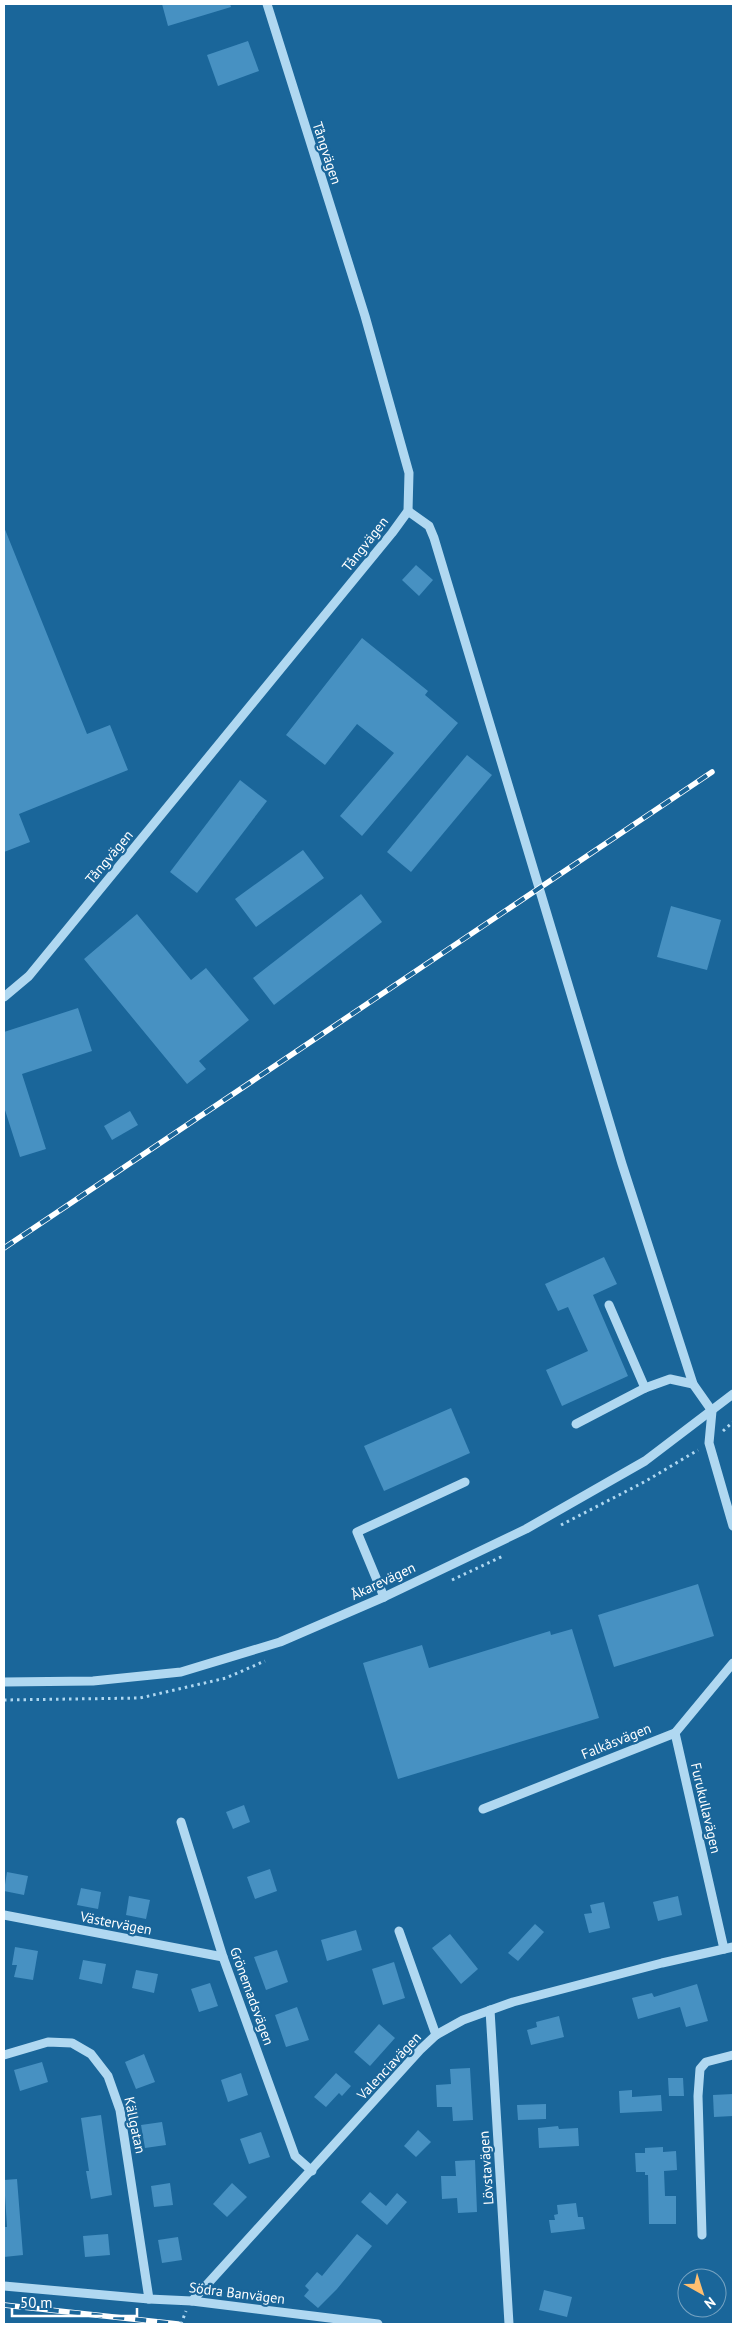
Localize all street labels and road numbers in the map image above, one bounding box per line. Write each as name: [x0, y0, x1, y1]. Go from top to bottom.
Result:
street label: Tångvägen: [308, 119, 346, 187]
street label: Tångvägen: [338, 513, 392, 575]
street label: Tångvägen: [81, 826, 137, 888]
street label: Åkarevägen: [348, 1558, 418, 1604]
street label: Falkåsvägen: [578, 1719, 654, 1763]
street label: Furukullavägen: [687, 1761, 725, 1855]
street label: Västervägen: [78, 1907, 153, 1939]
street label: Grönemadsvägen: [226, 1944, 278, 2048]
street label: Valenciavägen: [352, 2028, 425, 2104]
street label: Källgatan: [120, 2095, 150, 2155]
street label: Lövstavägen: [474, 2130, 498, 2206]
street label: Södra Banvägen: [188, 2278, 286, 2308]

